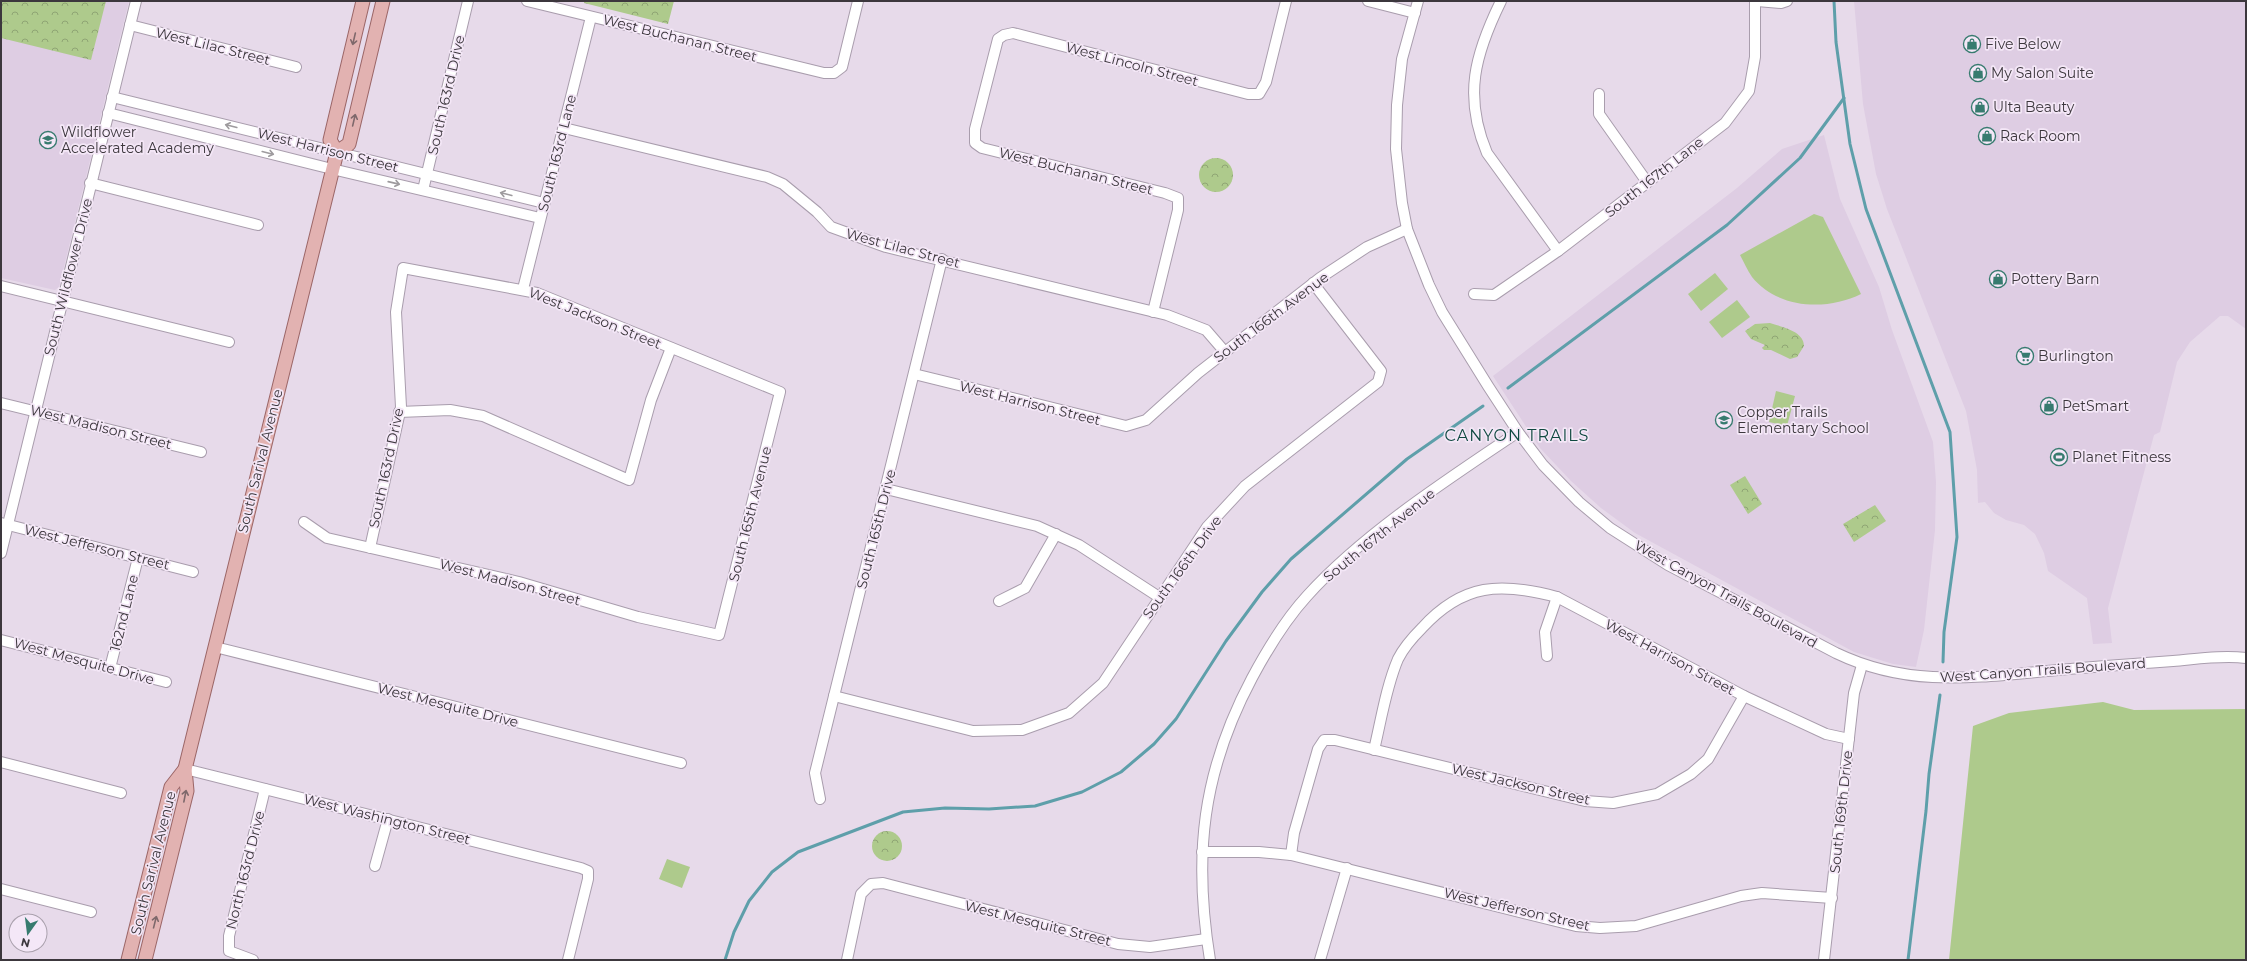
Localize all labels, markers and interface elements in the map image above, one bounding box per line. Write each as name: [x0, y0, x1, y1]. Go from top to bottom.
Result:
street label: West Buchanan Street: [601, 10, 759, 66]
street label: West Lilac Street: [154, 23, 272, 69]
one-way arrow: [350, 32, 358, 45]
street label: South 163rd Drive: [423, 33, 469, 157]
shop icon: Five Below: [1962, 34, 1982, 54]
place label: Five Below: [1985, 35, 2061, 53]
street label: West Lincoln Street: [1064, 38, 1201, 90]
shop icon: My Salon Suite: [1968, 63, 1988, 83]
place label: My Salon Suite: [1991, 64, 2094, 82]
street label: South 163rd Lane: [534, 93, 580, 213]
shop icon: Ulta Beauty: [1970, 97, 1990, 117]
place label: Ulta Beauty: [1993, 98, 2075, 116]
one-way arrow: [351, 114, 359, 127]
one-way arrow: [224, 122, 237, 129]
place label: Wildflower Accelerated Academy: [61, 123, 214, 157]
street label: West Harrison Street: [256, 124, 401, 176]
shop icon: Rack Room: [1977, 126, 1997, 146]
place label: Rack Room: [2000, 127, 2081, 145]
school or university icon: Wildflower Accelerated Academy: [38, 130, 58, 150]
street label: South 167th Lane: [1601, 133, 1707, 221]
street label: West Buchanan Street: [997, 143, 1155, 199]
one-way arrow: [261, 150, 274, 157]
one-way arrow: [388, 180, 401, 188]
one-way arrow: [500, 189, 513, 197]
street label: South Wildflower Drive: [40, 197, 96, 357]
street label: West Lilac Street: [844, 224, 962, 272]
street label: South 166th Avenue: [1210, 268, 1332, 366]
shop icon: Pottery Barn: [1988, 269, 2008, 289]
place label: Pottery Barn: [2011, 270, 2100, 288]
street label: West Jackson Street: [526, 283, 664, 353]
supermarket icon: Burlington: [2015, 346, 2035, 366]
place label: Burlington: [2038, 347, 2114, 365]
street label: West Harrison Street: [958, 377, 1103, 429]
street label: South Sarival Avenue: [233, 387, 287, 535]
shop icon: PetSmart: [2039, 396, 2059, 416]
place label: PetSmart: [2062, 397, 2130, 415]
street label: West Madison Street: [28, 401, 174, 453]
place label: Copper Trails Elementary School: [1737, 403, 1869, 437]
street label: South 163rd Drive: [364, 406, 408, 530]
school or university icon: Copper Trails Elementary School: [1714, 410, 1734, 430]
district label: CANYON TRAILS: [1445, 426, 1589, 445]
street label: South 165th Avenue: [724, 445, 776, 583]
sports icon: Planet Fitness: [2049, 447, 2069, 467]
place label: Planet Fitness: [2072, 448, 2171, 466]
street label: South 165th Drive: [852, 467, 900, 591]
street label: South 167th Avenue: [1319, 484, 1439, 586]
street label: South 166th Drive: [1139, 512, 1225, 622]
street label: West Jefferson Street: [22, 520, 172, 574]
street label: West Canyon Trails Boulevard: [1631, 536, 1821, 652]
street label: West Madison Street: [437, 554, 583, 610]
street label: 162nd Lane: [106, 573, 142, 653]
street label: West Harrison Street: [1602, 615, 1738, 699]
street label: West Mesquite Drive: [12, 634, 156, 688]
street label: West Canyon Trails Boulevard: [1939, 654, 2147, 686]
street label: West Mesquite Drive: [376, 679, 520, 731]
street label: South 169th Drive: [1826, 750, 1856, 874]
street label: West Jackson Street: [1450, 759, 1592, 809]
street label: South Sarival Avenue: [126, 789, 180, 937]
one-way arrow: [182, 790, 190, 803]
street label: West Washington Street: [302, 790, 473, 849]
street label: North 163rd Drive: [222, 809, 268, 931]
street label: West Jefferson Street: [1442, 883, 1592, 935]
street label: West Mesquite Street: [963, 896, 1113, 950]
north arrow: [8, 913, 48, 953]
one-way arrow: [151, 916, 159, 929]
text: N: [20, 935, 32, 951]

